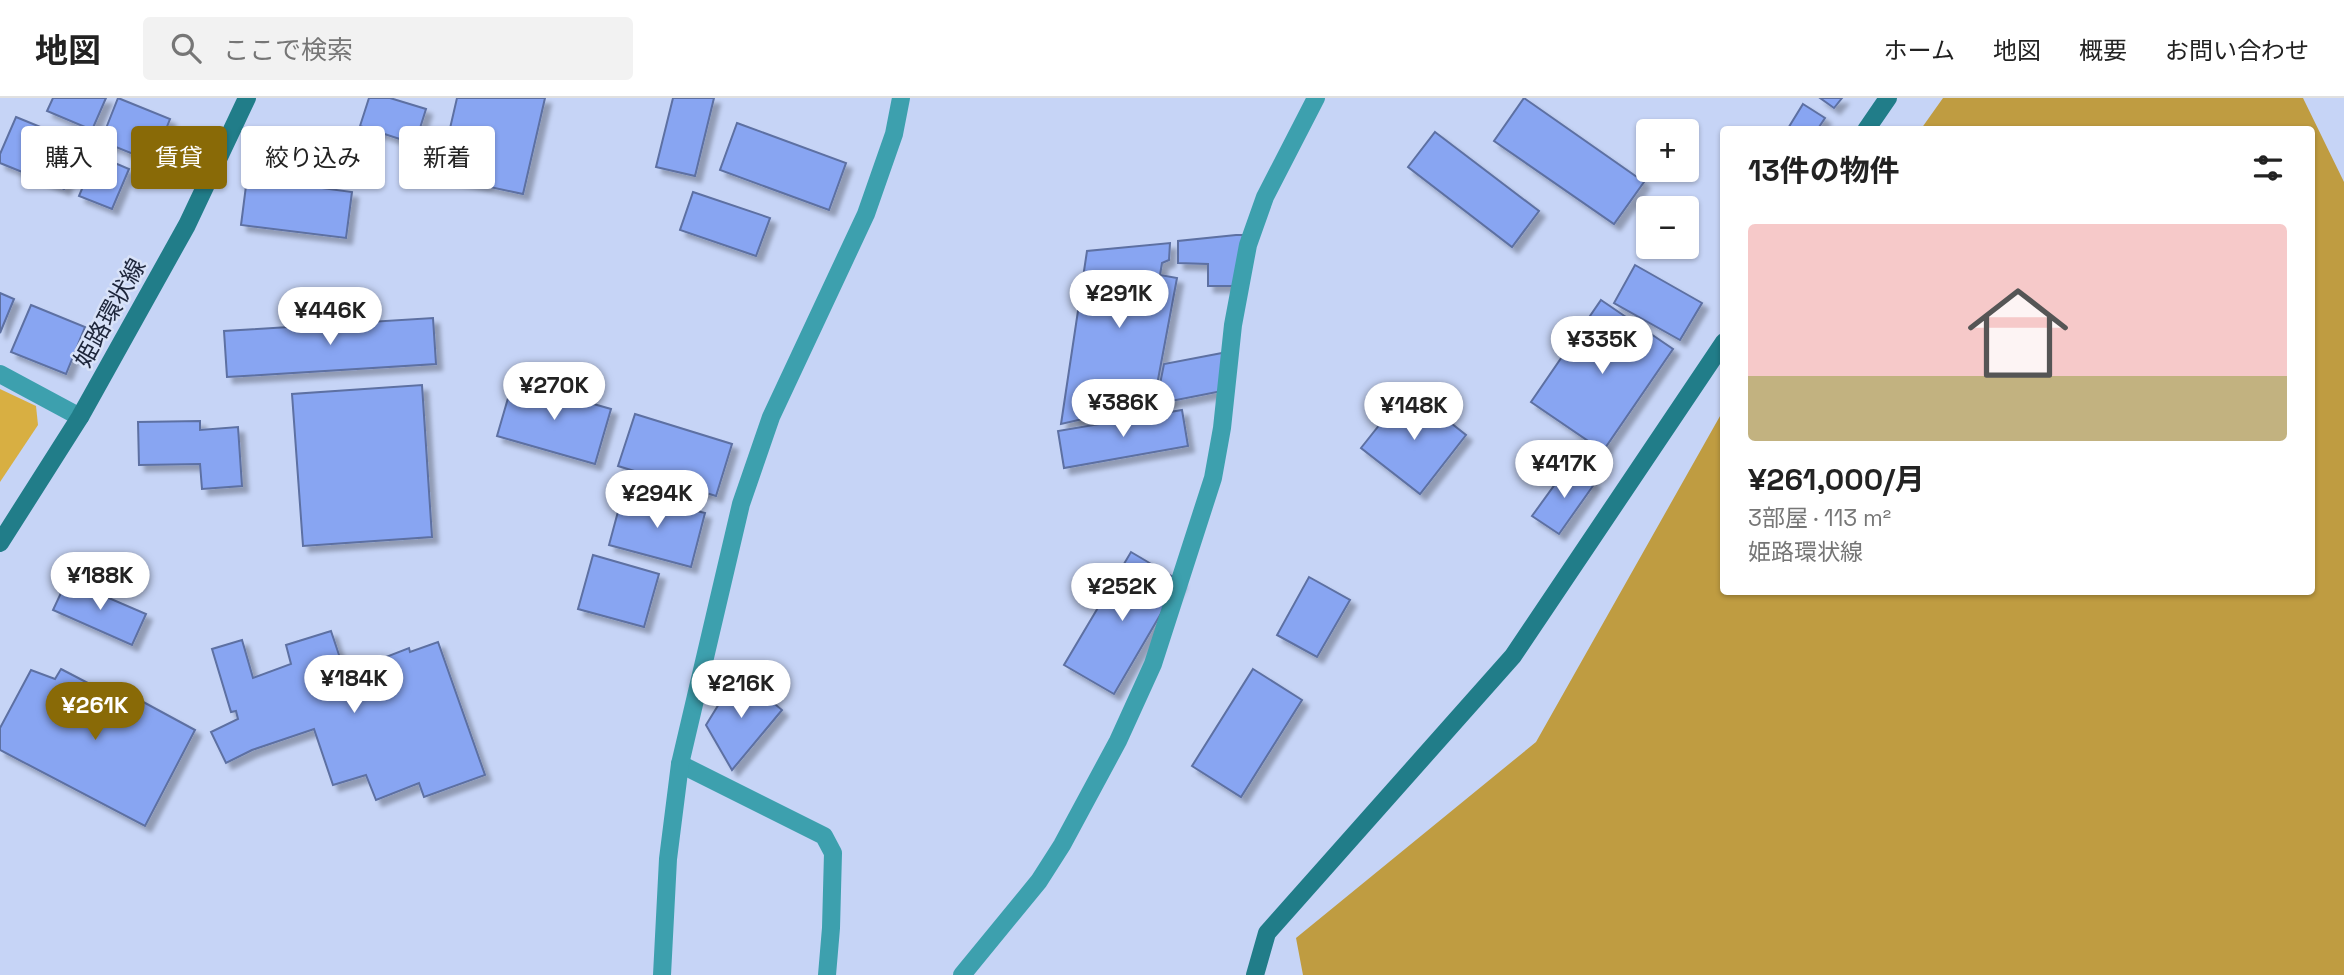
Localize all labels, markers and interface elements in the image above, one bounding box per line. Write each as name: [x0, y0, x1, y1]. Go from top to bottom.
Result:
search box: [143, 17, 633, 80]
icon: search: [167, 29, 205, 67]
text: 地図: [35, 30, 101, 72]
text: ここで検索: [223, 33, 353, 67]
text: ホーム: [1884, 35, 1955, 66]
text: 地図: [1993, 35, 2041, 66]
text: 概要: [2079, 35, 2127, 66]
text: お問い合わせ: [2165, 35, 2309, 66]
map controls: [1636, 119, 1699, 259]
button: +: [1636, 119, 1699, 182]
chip: 購入: [21, 126, 117, 189]
chip: 賃貸: [131, 126, 227, 189]
chip: 絞り込み: [241, 126, 385, 189]
chip: 新着: [399, 126, 495, 189]
icon: filters: [2249, 149, 2287, 187]
text: 13件の物件: [1748, 151, 1900, 190]
button: −: [1636, 196, 1699, 259]
street label: 姫路環状線: [67, 253, 152, 373]
icon: home: [1955, 270, 2081, 396]
pin: ¥291K: [1070, 271, 1168, 330]
text: ¥291K: [1086, 278, 1152, 308]
pin: ¥446K: [281, 288, 379, 347]
text: ¥446K: [294, 295, 366, 325]
pin: ¥335K: [1553, 316, 1651, 376]
text: ¥335K: [1567, 324, 1637, 354]
pin: ¥270K: [505, 362, 603, 422]
text: ¥270K: [519, 370, 589, 400]
pin: ¥386K: [1074, 380, 1172, 439]
pin: ¥148K: [1365, 382, 1463, 442]
text: ¥386K: [1088, 387, 1158, 417]
text: ¥148K: [1380, 390, 1448, 420]
pin: ¥417K: [1515, 440, 1613, 500]
text: ¥417K: [1531, 448, 1597, 478]
text: ¥261,000/月: [1748, 460, 1925, 499]
pin: ¥294K: [608, 470, 706, 530]
text: ¥294K: [621, 478, 693, 508]
text: 3部屋 · 113 m²: [1748, 503, 1891, 533]
text: 姫路環状線: [1748, 537, 1863, 567]
pin: ¥188K: [51, 552, 149, 612]
text: ¥188K: [67, 560, 133, 590]
pin: ¥252K: [1073, 564, 1171, 623]
text: ¥252K: [1087, 571, 1157, 601]
pin: ¥184K: [305, 656, 403, 715]
pin: ¥216K: [692, 660, 790, 720]
text: ¥184K: [320, 663, 388, 693]
text: ¥216K: [708, 668, 774, 698]
pin: ¥261K: [46, 682, 144, 742]
text: ¥261K: [62, 690, 128, 720]

